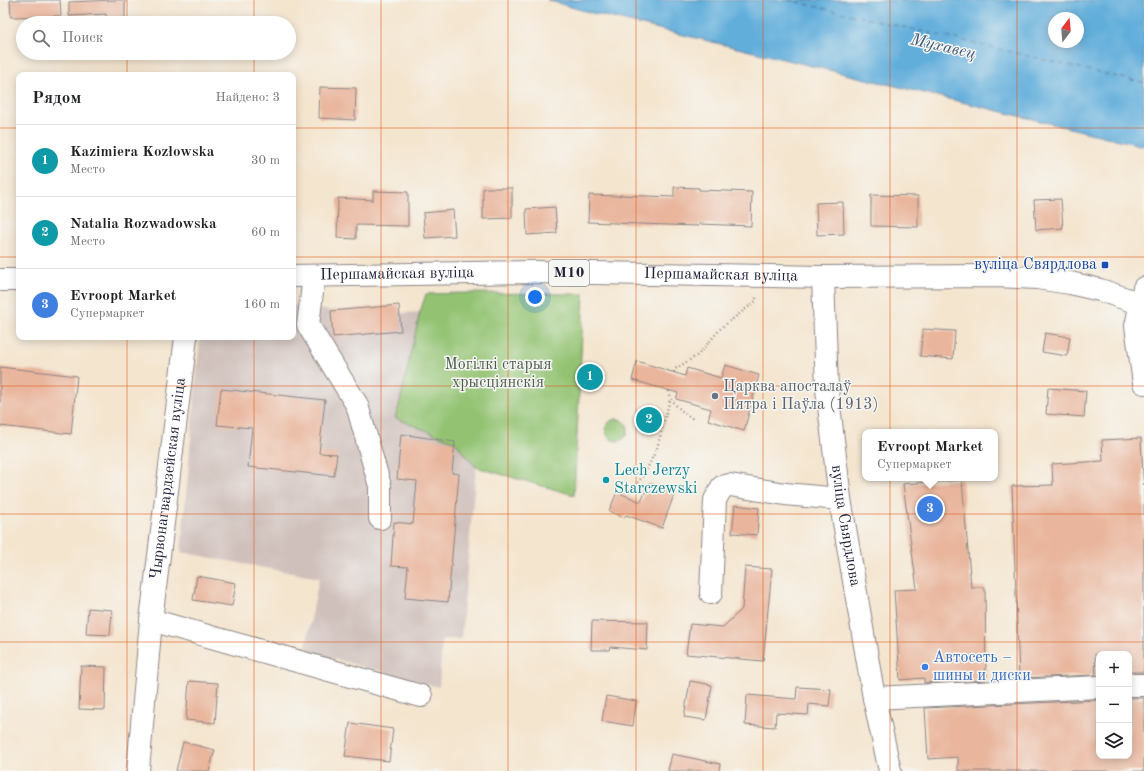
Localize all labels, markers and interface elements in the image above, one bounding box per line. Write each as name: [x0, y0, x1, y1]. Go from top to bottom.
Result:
north arrow: [1048, 12, 1084, 48]
search box: [16, 16, 296, 60]
icon: search: [30, 27, 52, 49]
text: Поиск: [62, 31, 103, 46]
water label: Мухавец: [908, 31, 978, 63]
text: Рядом: [32, 90, 81, 107]
text: Найдено: 3: [216, 91, 280, 104]
text: Kazimiera Kozłowska: [70, 145, 214, 160]
text: 1: [41, 154, 49, 167]
text: 30 m: [251, 154, 280, 167]
text: Место: [70, 163, 105, 176]
text: Natalia Rozwadowska: [70, 217, 217, 232]
text: 2: [41, 226, 49, 239]
text: 60 m: [251, 226, 280, 239]
text: Место: [70, 235, 105, 248]
place label: вуліца Свярдлова: [974, 257, 1097, 273]
road number: М10: [549, 260, 589, 286]
marker: вуліца Свярдлова: [1100, 260, 1110, 270]
street label: Першамайская вуліца: [320, 265, 474, 284]
street label: Першамайская вуліца: [644, 266, 798, 285]
your location: [525, 287, 545, 307]
text: Evroopt Market: [70, 289, 176, 304]
text: 3: [41, 298, 49, 311]
text: 160 m: [243, 298, 280, 311]
text: Супермаркет: [70, 307, 145, 320]
park label: Могілкі старыя хрысціянскія: [444, 357, 552, 391]
pin: 1: [577, 362, 603, 392]
street label: Чырвонагвардзейская вуліца: [148, 377, 189, 581]
place label: Царква апосталаў Пятра і Паўла (1913): [723, 379, 878, 413]
marker: Царква апосталаў Пятра і Паўла (1913): [710, 391, 720, 401]
pin: 2: [636, 405, 662, 435]
popup: [862, 429, 998, 481]
text: Evroopt Market: [877, 440, 983, 455]
text: Супермаркет: [877, 458, 952, 471]
place label: Lech Jerzy Starczewski: [614, 463, 697, 497]
street label: вуліца Свярдлова: [828, 464, 863, 588]
marker: Lech Jerzy Starczewski: [601, 475, 611, 485]
pin: 3: [917, 494, 943, 524]
place label: Автосеть – шины и диски: [933, 650, 1031, 684]
map controls: [1096, 651, 1132, 759]
button: +: [1096, 651, 1132, 687]
marker: Автосеть – шины и диски: [920, 662, 930, 672]
button: −: [1096, 687, 1132, 723]
button: layers: [1096, 723, 1132, 759]

